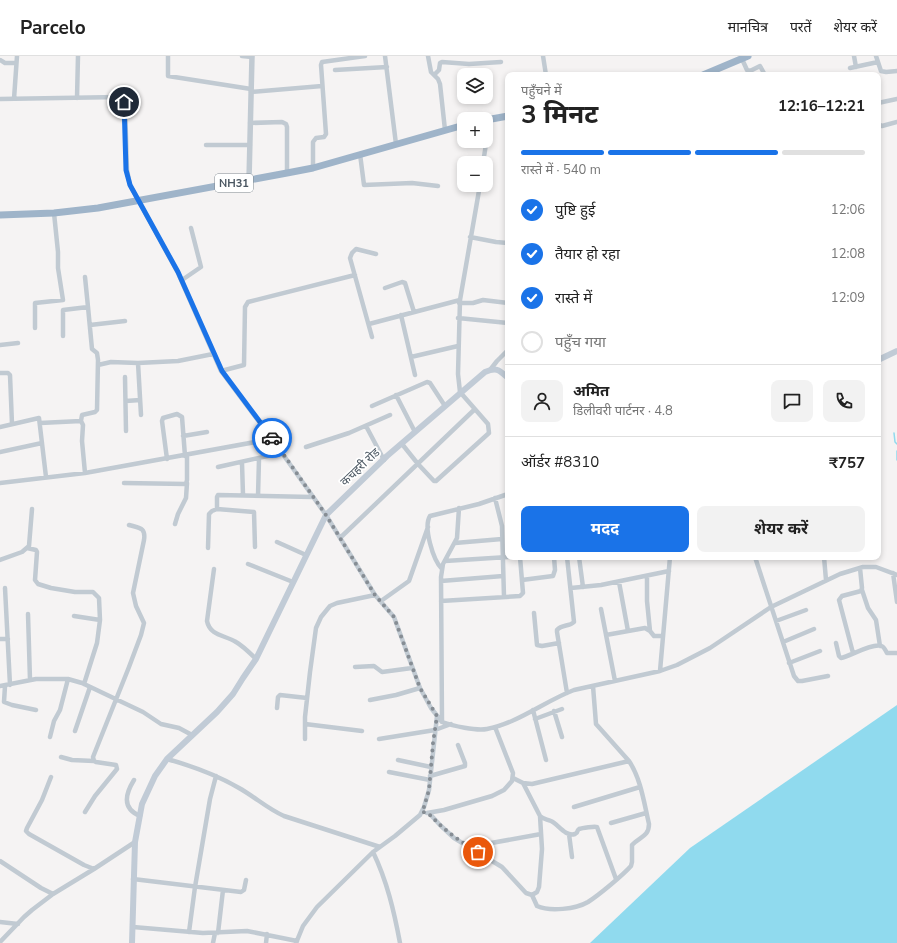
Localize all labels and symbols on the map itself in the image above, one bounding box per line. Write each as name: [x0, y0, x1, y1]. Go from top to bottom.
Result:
pin: [107, 85, 141, 119]
road number: NH31: [215, 174, 253, 192]
courier: [252, 418, 292, 458]
street label: कचहरी रोड: [337, 444, 384, 489]
pin: [461, 835, 495, 869]

